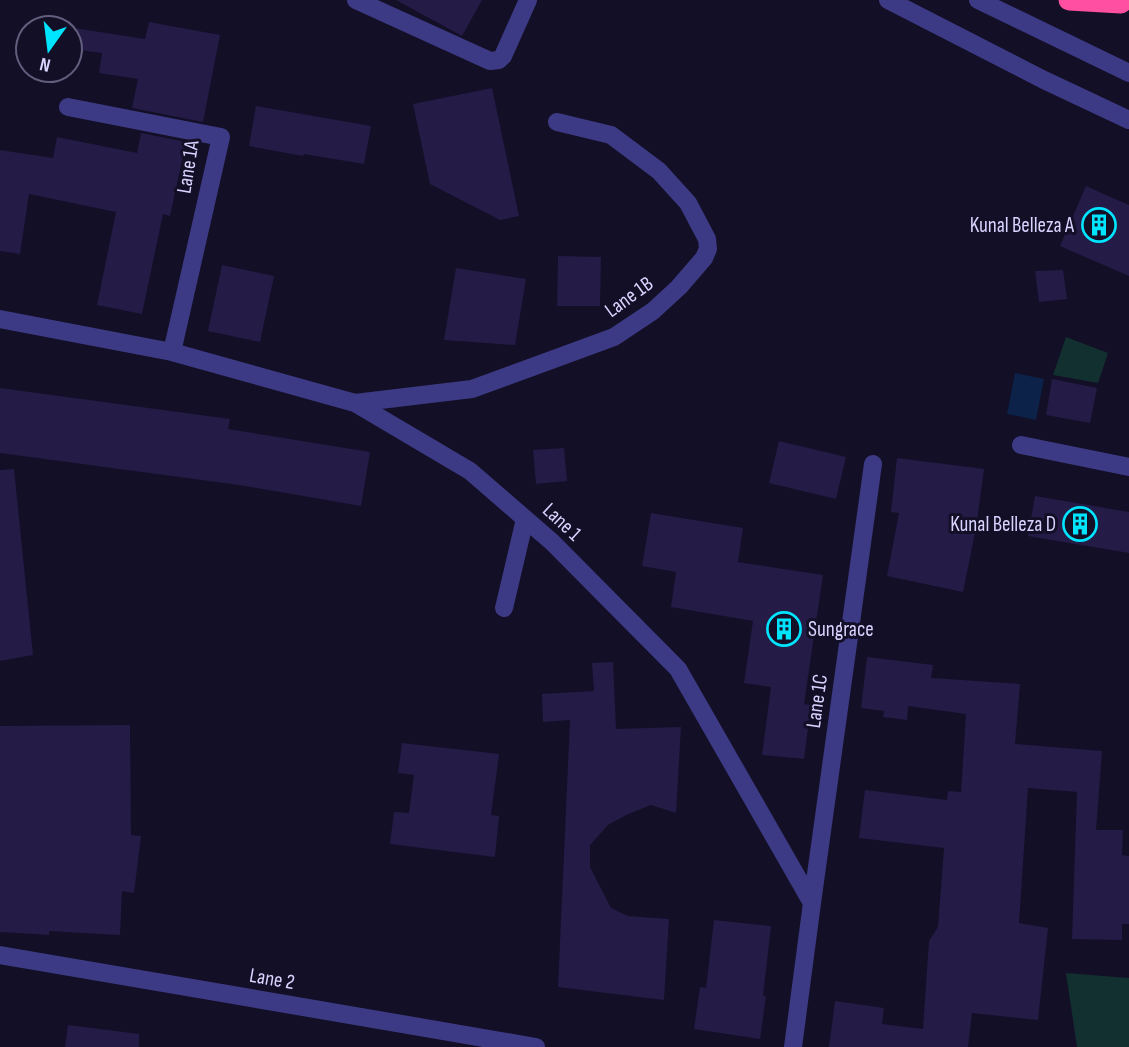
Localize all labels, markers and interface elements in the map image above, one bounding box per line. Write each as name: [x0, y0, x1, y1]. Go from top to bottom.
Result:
north arrow: [14, 14, 84, 84]
text: N: [38, 52, 53, 76]
street label: Lane 1A: [171, 138, 205, 195]
building icon: Kunal Belleza A: [1080, 206, 1118, 244]
place label: Kunal Belleza A: [970, 213, 1075, 238]
street label: Lane 1B: [600, 271, 658, 323]
street label: Lane 1: [537, 498, 587, 547]
building icon: Kunal Belleza D: [1061, 505, 1099, 543]
place label: Kunal Belleza D: [950, 512, 1056, 537]
building icon: Sungrace: [765, 610, 803, 648]
place label: Sungrace: [808, 617, 874, 642]
street label: Lane 1C: [801, 672, 833, 730]
street label: Lane 2: [248, 963, 296, 995]

